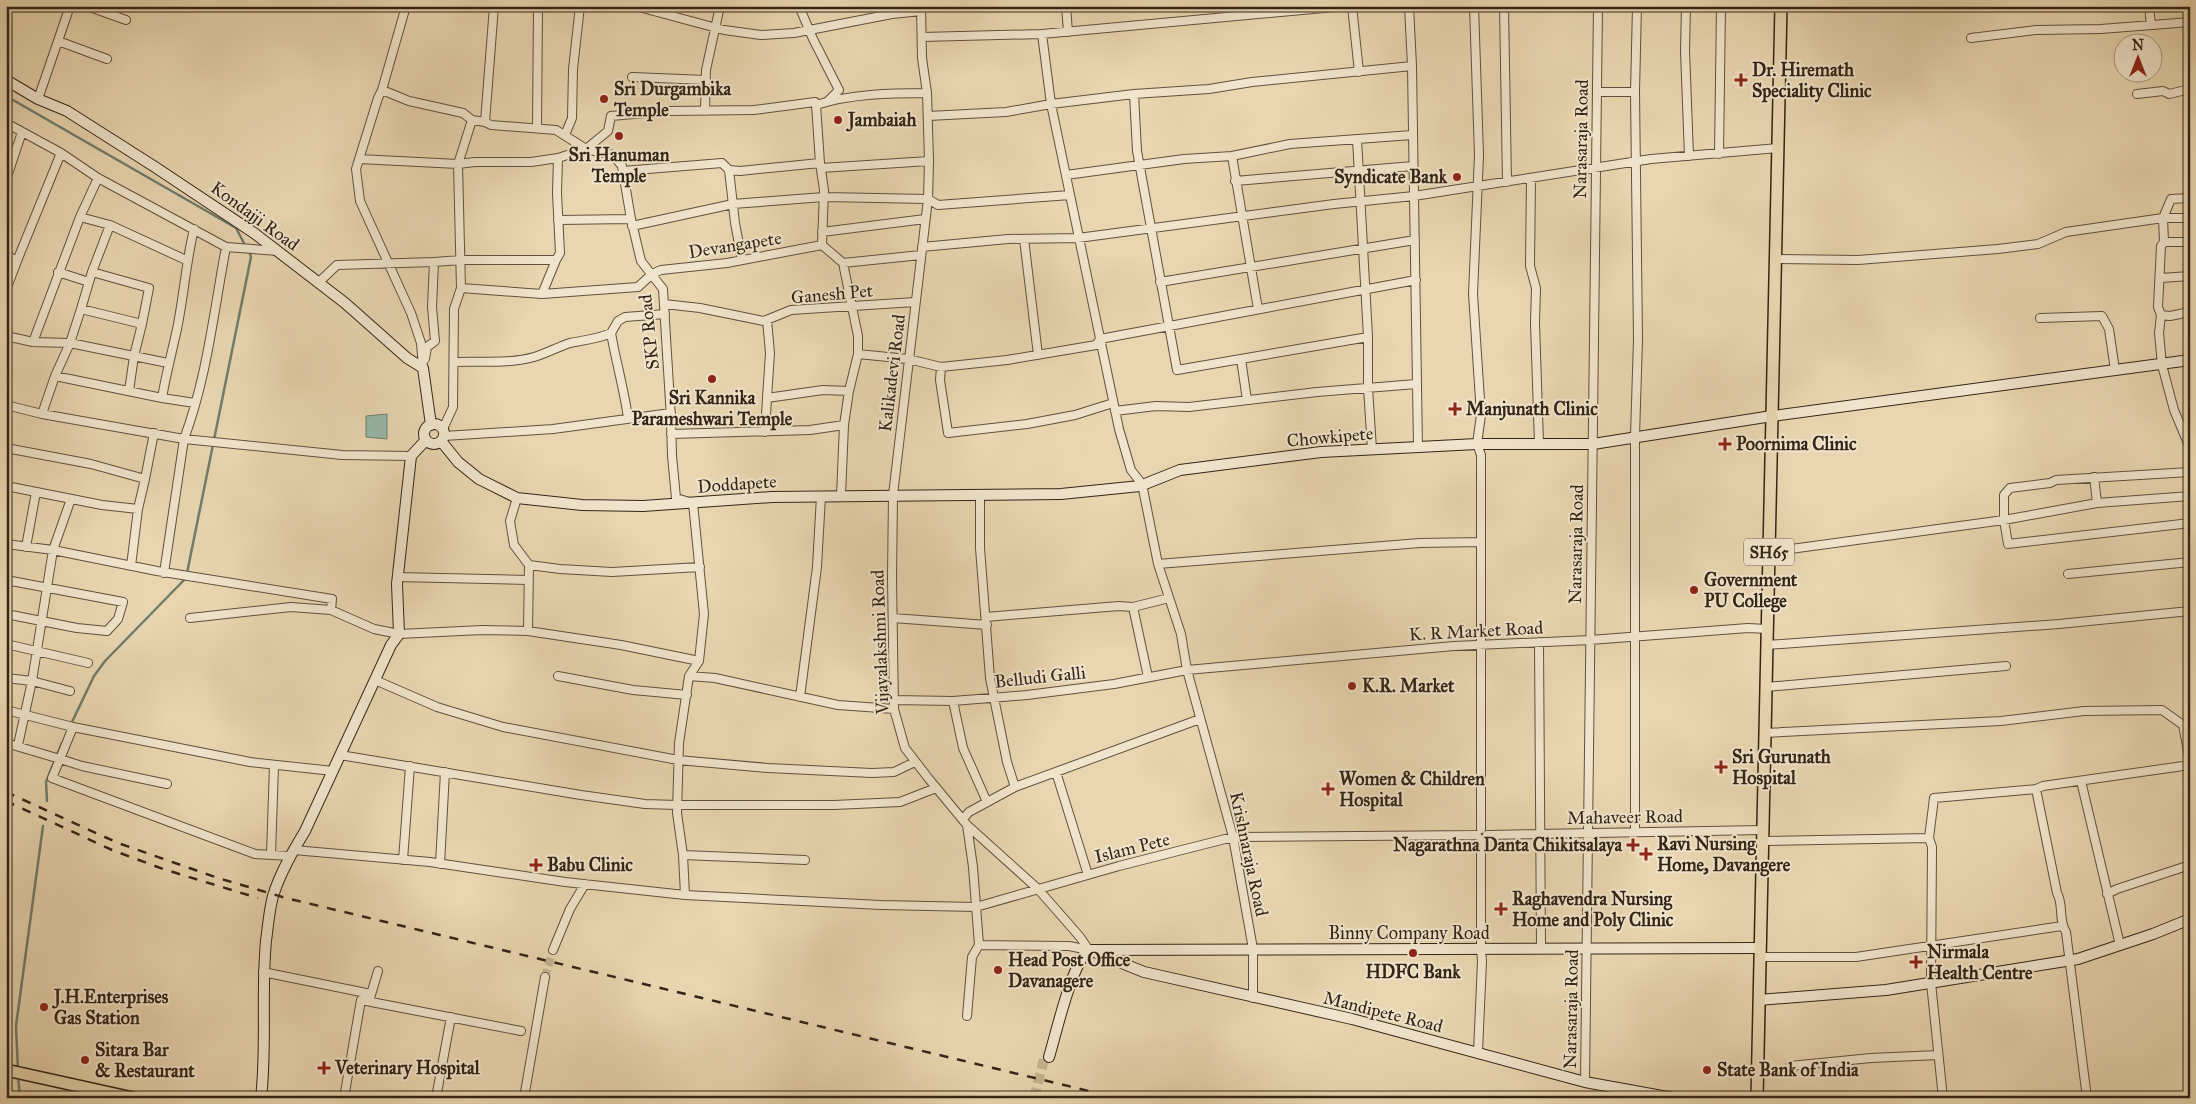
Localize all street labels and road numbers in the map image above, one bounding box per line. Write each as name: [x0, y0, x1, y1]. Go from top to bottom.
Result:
street label: Narasaraja Road: [1569, 79, 1593, 199]
street label: Kondajji Road: [206, 177, 304, 255]
street label: Devangapete: [687, 227, 783, 264]
street label: Ganesh Pet: [790, 279, 875, 309]
street label: SKP Road: [634, 293, 664, 371]
street label: Kalikadevi Road: [874, 313, 910, 433]
street label: Chowkipete: [1286, 422, 1374, 452]
street label: Doddapete: [697, 470, 777, 498]
street label: Narasaraja Road: [1564, 484, 1588, 604]
road number: SH65: [1744, 538, 1794, 566]
street label: Vijayalakshmi Road: [866, 569, 894, 716]
street label: K. R Market Road: [1408, 616, 1544, 646]
street label: Belludi Galli: [993, 661, 1087, 693]
street label: Krishnaraja Road: [1225, 790, 1273, 918]
street label: Mahaveer Road: [1567, 805, 1683, 829]
street label: Islam Pete: [1092, 828, 1172, 868]
street label: Binny Company Road: [1328, 922, 1490, 944]
street label: Narasaraja Road: [1559, 949, 1583, 1069]
street label: Mandipete Road: [1321, 987, 1445, 1037]

